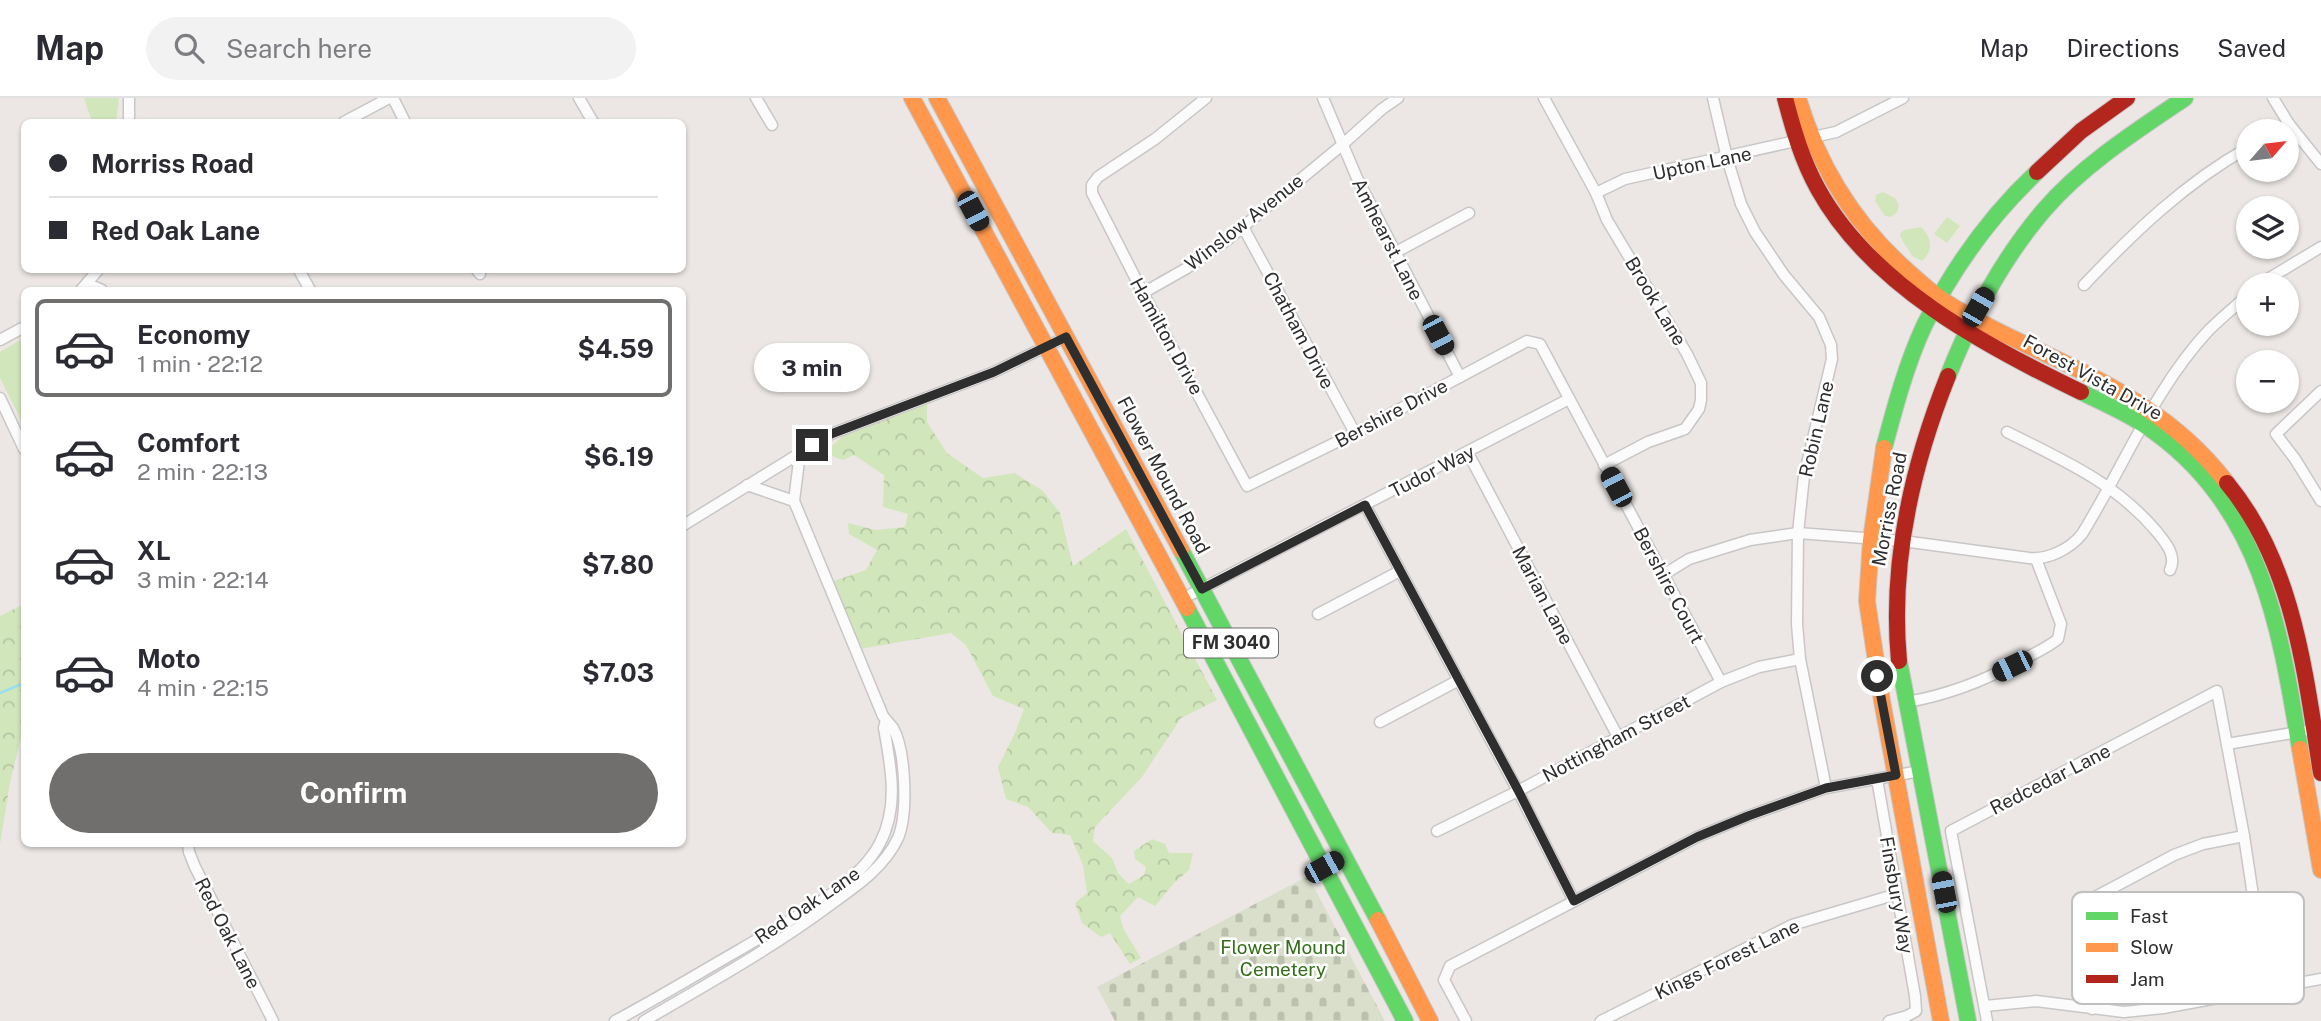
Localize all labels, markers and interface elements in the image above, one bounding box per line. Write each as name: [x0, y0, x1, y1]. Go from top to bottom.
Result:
search box: [146, 17, 636, 80]
text: Map: [35, 29, 104, 67]
icon: search: [170, 29, 208, 67]
text: Search here: [226, 33, 372, 64]
text: Map: [1980, 34, 2029, 62]
text: Directions: [2067, 34, 2179, 62]
text: Saved: [2217, 34, 2286, 62]
north arrow: [2236, 119, 2300, 182]
map controls: [2236, 119, 2299, 413]
street label: Upton Lane: [1651, 142, 1753, 184]
text: Morriss Road: [91, 148, 254, 179]
street label: Winslow Avenue: [1181, 169, 1307, 275]
street label: Amhearst Lane: [1348, 174, 1428, 304]
car: [954, 188, 993, 234]
button: layers: [2236, 196, 2299, 259]
text: Red Oak Lane: [91, 215, 260, 246]
street label: Brook Lane: [1621, 253, 1691, 349]
street label: Chatham Drive: [1259, 268, 1339, 392]
button: +: [2236, 273, 2299, 336]
street label: Hamilton Drive: [1126, 274, 1208, 398]
car: [1959, 284, 1998, 330]
car: [1419, 312, 1458, 358]
icon: car: [53, 317, 116, 380]
text: Economy: [137, 319, 250, 350]
street label: Forest Vista Drive: [2020, 330, 2166, 424]
text: $4.59: [578, 333, 654, 364]
callout: 3 min: [754, 344, 870, 392]
text: 1 min · 22:12: [137, 350, 263, 377]
button: −: [2236, 350, 2299, 413]
text: 3 min: [782, 354, 842, 381]
street label: Bershire Drive: [1331, 374, 1451, 452]
street label: Robin Lane: [1794, 379, 1838, 479]
street label: Flower Mound Road: [1113, 393, 1215, 557]
icon: car: [53, 425, 116, 488]
text: Comfort: [137, 427, 240, 458]
route end: [796, 429, 828, 461]
street label: Tudor Way: [1386, 440, 1478, 502]
text: $6.19: [584, 441, 654, 472]
street label: Morriss Road: [1867, 450, 1911, 568]
text: 2 min · 22:13: [137, 458, 268, 485]
car: [1597, 464, 1636, 510]
street label: Bershire Court: [1629, 523, 1709, 647]
icon: car: [53, 533, 116, 596]
text: XL: [137, 535, 171, 566]
street label: Marian Lane: [1508, 542, 1578, 648]
text: $7.80: [582, 549, 654, 580]
text: 3 min · 22:14: [137, 566, 269, 593]
road number: FM 3040: [1184, 628, 1278, 658]
icon: car: [53, 641, 116, 704]
text: Moto: [137, 643, 200, 674]
car: [1989, 647, 2036, 685]
text: $7.03: [582, 657, 654, 688]
route start: [1861, 660, 1893, 692]
text: 4 min · 22:15: [137, 674, 269, 701]
street label: Nottingham Street: [1538, 690, 1694, 786]
street label: Redcedar Lane: [1986, 739, 2114, 819]
button: Confirm: [49, 753, 658, 833]
street label: Finsbury Way: [1876, 835, 1918, 955]
car: [1301, 848, 1348, 886]
street label: Red Oak Lane: [750, 862, 864, 948]
car: [1930, 869, 1959, 915]
street label: Red Oak Lane: [191, 874, 265, 992]
legend: [2072, 892, 2304, 1004]
text: Fast: [2130, 905, 2168, 927]
street label: Kings Forest Lane: [1651, 914, 1803, 1004]
park label: Flower Mound Cemetery: [1220, 936, 1346, 980]
text: Slow: [2130, 936, 2174, 958]
text: Jam: [2130, 968, 2164, 990]

